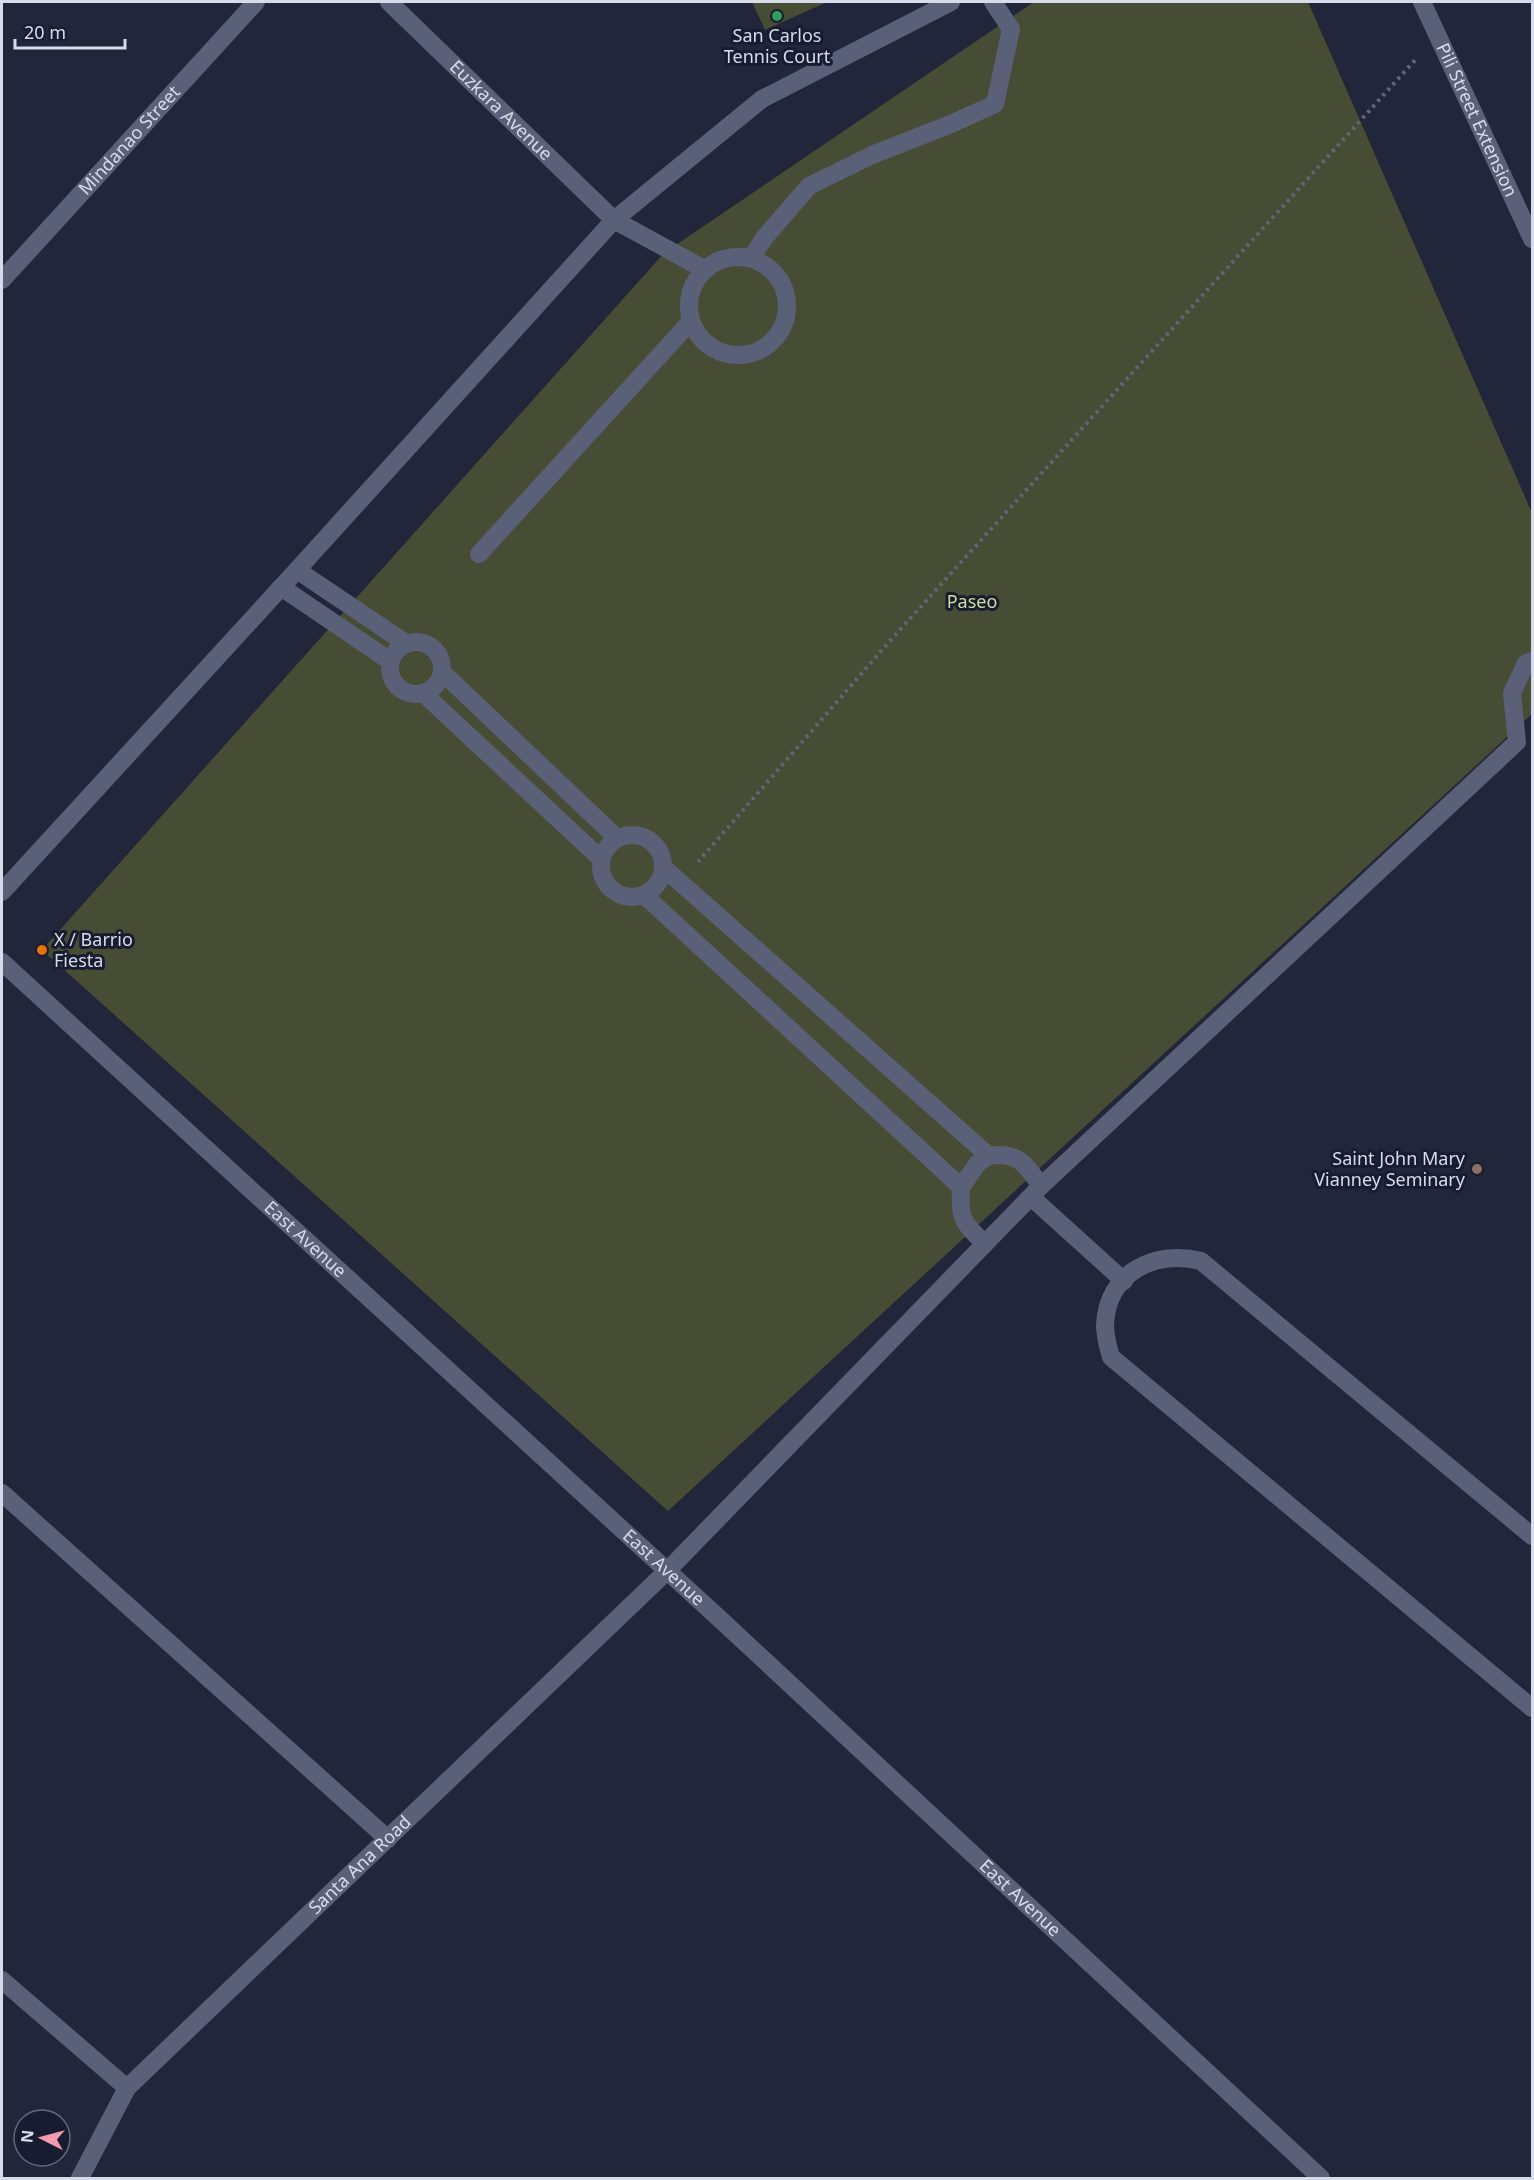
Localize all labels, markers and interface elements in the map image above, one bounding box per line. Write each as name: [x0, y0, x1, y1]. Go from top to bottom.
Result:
marker: San Carlos Tennis Court: [770, 9, 784, 23]
scale bar: [15, 12, 124, 50]
text: 20 m: [24, 20, 66, 44]
place label: San Carlos Tennis Court: [724, 23, 831, 68]
street label: Pili Street Extension: [1432, 39, 1524, 200]
street label: Euzkara Avenue: [445, 54, 558, 165]
street label: Mindanao Street: [73, 80, 185, 200]
park label: Paseo: [947, 589, 997, 613]
place label: X / Barrio Fiesta: [54, 927, 133, 972]
marker: X / Barrio Fiesta: [35, 943, 49, 957]
place label: Saint John Mary Vianney Seminary: [1314, 1146, 1466, 1191]
marker: Saint John Mary Vianney Seminary: [1470, 1162, 1484, 1176]
street label: East Avenue: [260, 1195, 352, 1282]
street label: East Avenue: [618, 1523, 711, 1611]
street label: Santa Ana Road: [303, 1810, 416, 1919]
street label: East Avenue: [975, 1853, 1067, 1941]
north arrow: [12, 2108, 72, 2168]
text: N: [15, 2129, 39, 2144]

